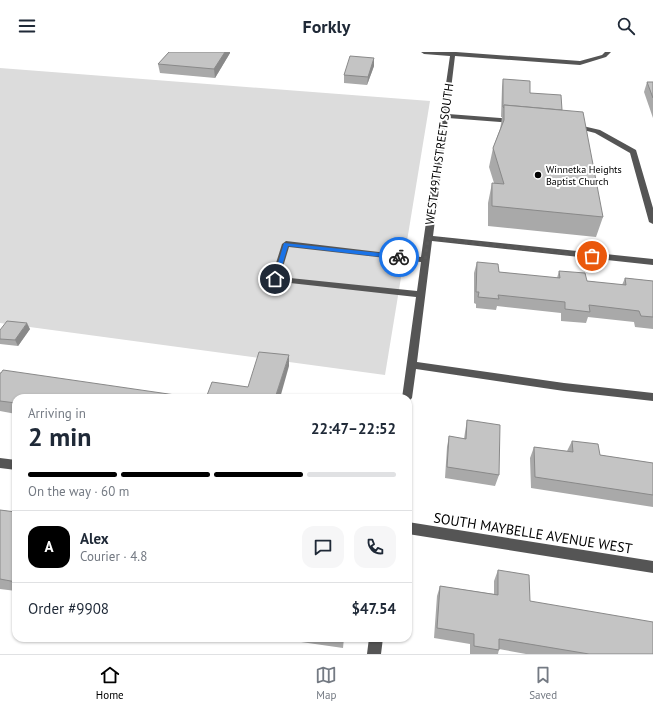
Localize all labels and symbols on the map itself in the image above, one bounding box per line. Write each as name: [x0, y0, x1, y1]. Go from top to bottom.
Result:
street label: WEST 49TH STREET SOUTH: [422, 82, 456, 226]
place label: Winnetka Heights Baptist Church: [546, 163, 622, 188]
marker: Winnetka Heights Baptist Church: [533, 170, 543, 180]
courier: [379, 237, 419, 277]
pin: [575, 239, 609, 273]
pin: [258, 262, 292, 296]
street label: SOUTH MAYBELLE AVENUE WEST: [432, 508, 634, 558]

